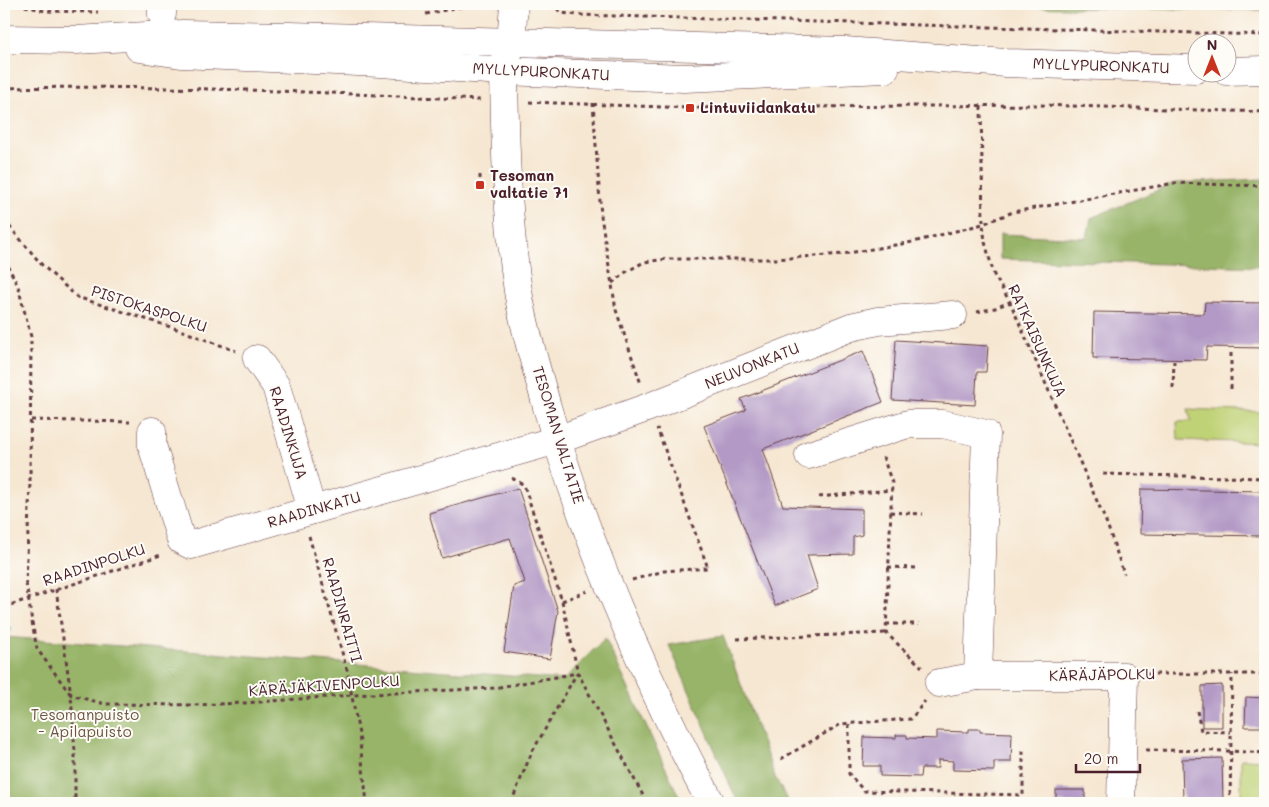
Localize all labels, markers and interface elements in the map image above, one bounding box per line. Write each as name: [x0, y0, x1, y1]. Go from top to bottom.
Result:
north arrow: [1186, 32, 1236, 82]
text: N: [1207, 35, 1217, 54]
street label: MYLLYPURONKATU: [1032, 53, 1170, 77]
street label: MYLLYPURONKATU: [472, 57, 610, 85]
place label: Lintuviidankatu: [700, 97, 816, 117]
marker: Lintuviidankatu: [684, 102, 696, 114]
place label: Tesoman valtatie 71: [490, 165, 568, 202]
marker: Tesoman valtatie 71: [474, 179, 486, 191]
street label: PISTOKASPOLKU: [89, 280, 210, 336]
street label: RATKAISUNKUJA: [1004, 281, 1072, 400]
street label: NEUVONKATU: [701, 337, 802, 393]
street label: TESOMAN VALTATIE: [528, 363, 590, 507]
street label: RAADINKUJA: [265, 384, 313, 482]
street label: RAADINKATU: [265, 486, 363, 532]
street label: RAADINPOLKU: [40, 538, 147, 590]
street label: RAADINRAITTI: [318, 555, 368, 665]
street label: KÄRÄJÄPOLKU: [1049, 663, 1155, 685]
street label: KÄRÄJÄKIVENPOLKU: [248, 670, 400, 700]
park label: Tesomanpuisto - Apilapuisto: [31, 704, 139, 741]
scale bar: [1076, 742, 1140, 774]
text: 20 m: [1084, 748, 1118, 768]

